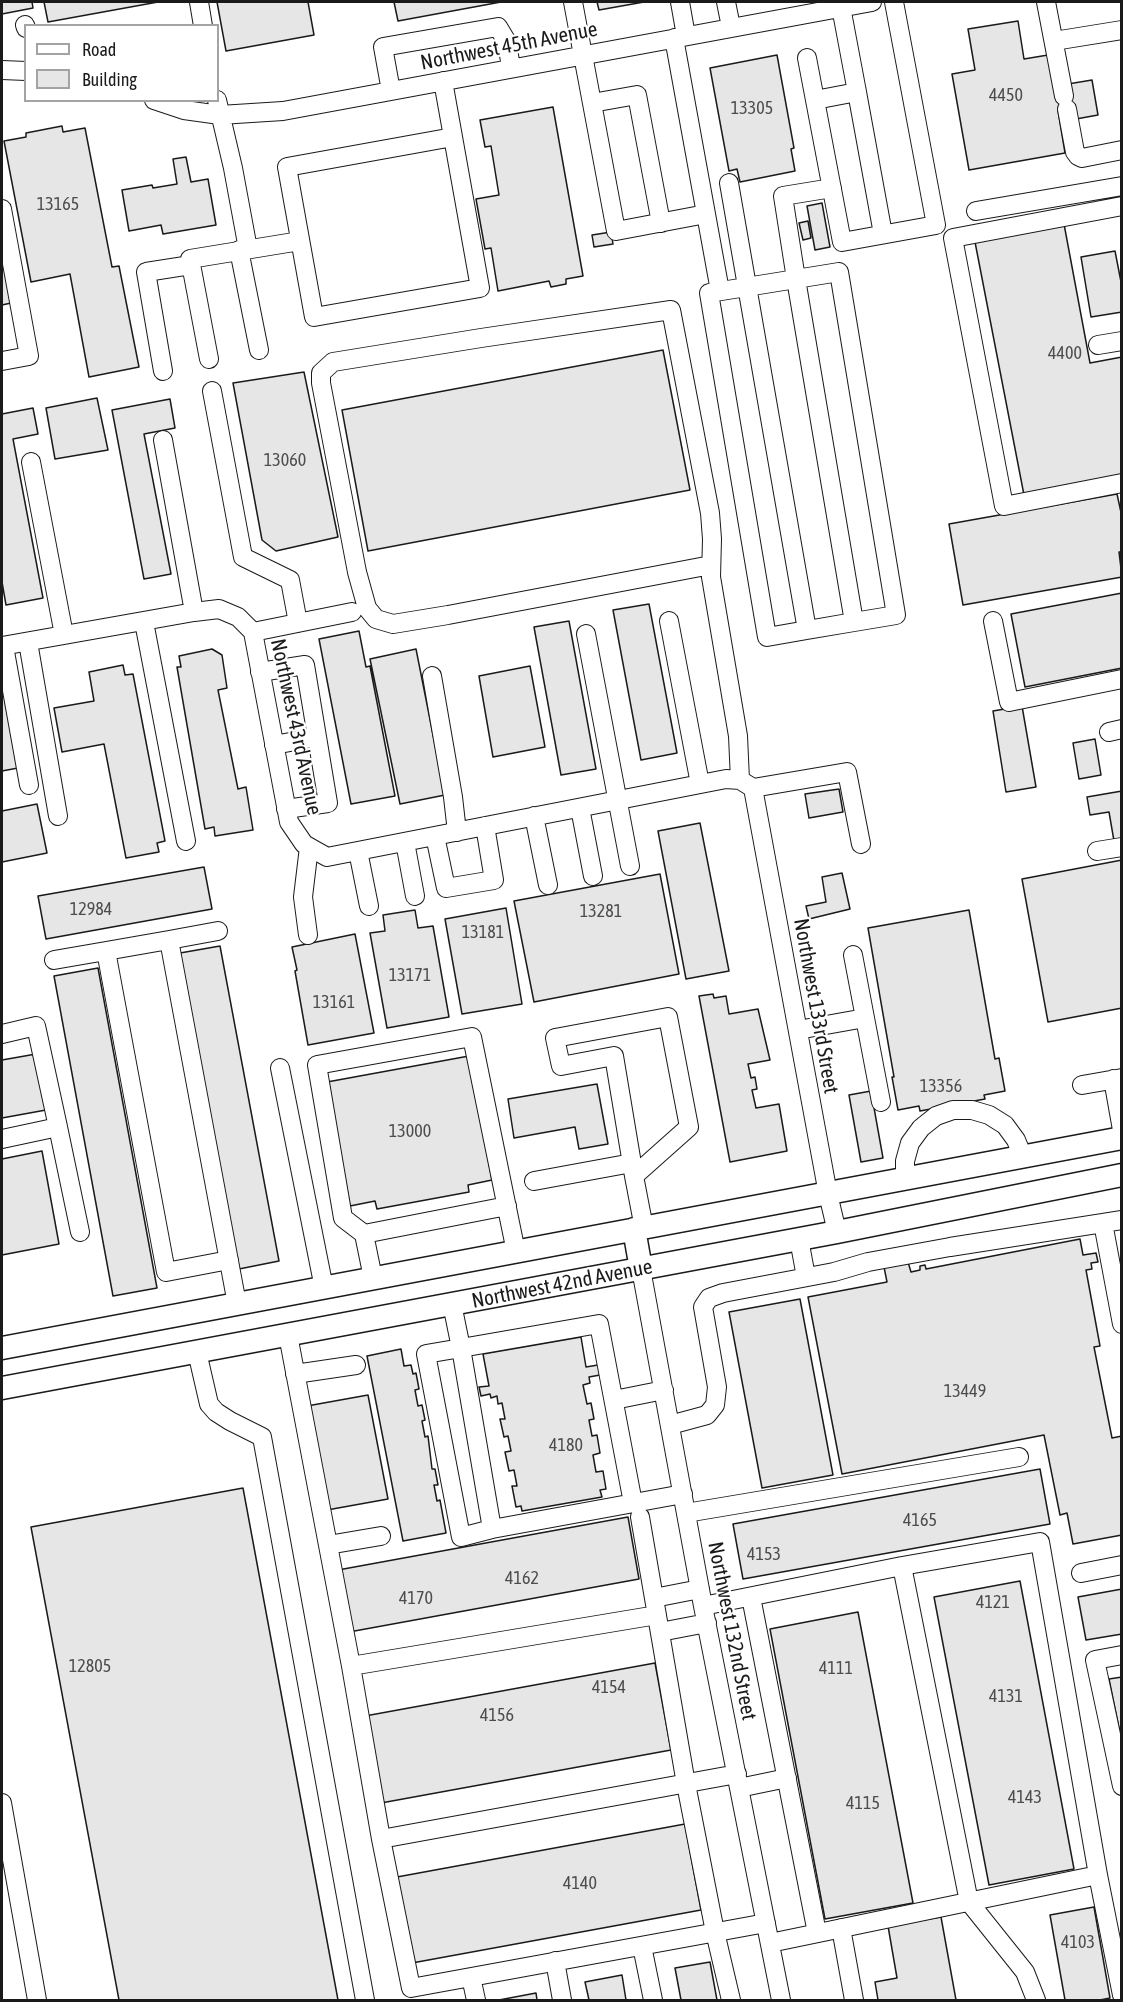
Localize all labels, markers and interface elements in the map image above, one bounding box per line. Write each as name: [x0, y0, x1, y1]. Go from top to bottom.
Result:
street label: Northwest 45th Avenue: [418, 16, 600, 76]
legend: [24, 24, 219, 102]
text: Road: [82, 39, 116, 60]
text: Building: [82, 69, 137, 90]
house number: 4450: [989, 84, 1023, 106]
house number: 13305: [731, 97, 773, 119]
house number: 13165: [37, 193, 79, 215]
house number: 4400: [1048, 342, 1082, 364]
house number: 13060: [264, 449, 306, 471]
street label: Northwest 43rd Avenue: [265, 637, 327, 817]
house number: 12984: [70, 898, 112, 920]
house number: 13281: [580, 900, 622, 922]
street label: Northwest 133rd Street: [788, 916, 844, 1096]
house number: 13181: [462, 921, 504, 943]
house number: 13171: [389, 964, 431, 986]
house number: 13161: [313, 991, 355, 1013]
house number: 13356: [920, 1075, 962, 1097]
house number: 13000: [389, 1120, 431, 1142]
street label: Northwest 42nd Avenue: [470, 1254, 654, 1314]
house number: 13449: [944, 1380, 986, 1402]
house number: 4180: [549, 1434, 583, 1456]
house number: 4165: [903, 1509, 937, 1531]
street label: Northwest 132nd Street: [702, 1540, 762, 1722]
house number: 4153: [747, 1543, 781, 1565]
house number: 4162: [505, 1567, 539, 1589]
house number: 4170: [399, 1587, 433, 1609]
house number: 4121: [976, 1591, 1010, 1613]
house number: 12805: [69, 1655, 111, 1677]
house number: 4111: [819, 1657, 853, 1679]
house number: 4154: [592, 1676, 626, 1698]
house number: 4131: [989, 1685, 1023, 1707]
house number: 4156: [480, 1704, 514, 1726]
house number: 4143: [1008, 1786, 1042, 1808]
house number: 4115: [846, 1792, 880, 1814]
house number: 4140: [563, 1872, 597, 1894]
house number: 4103: [1061, 1931, 1095, 1953]

